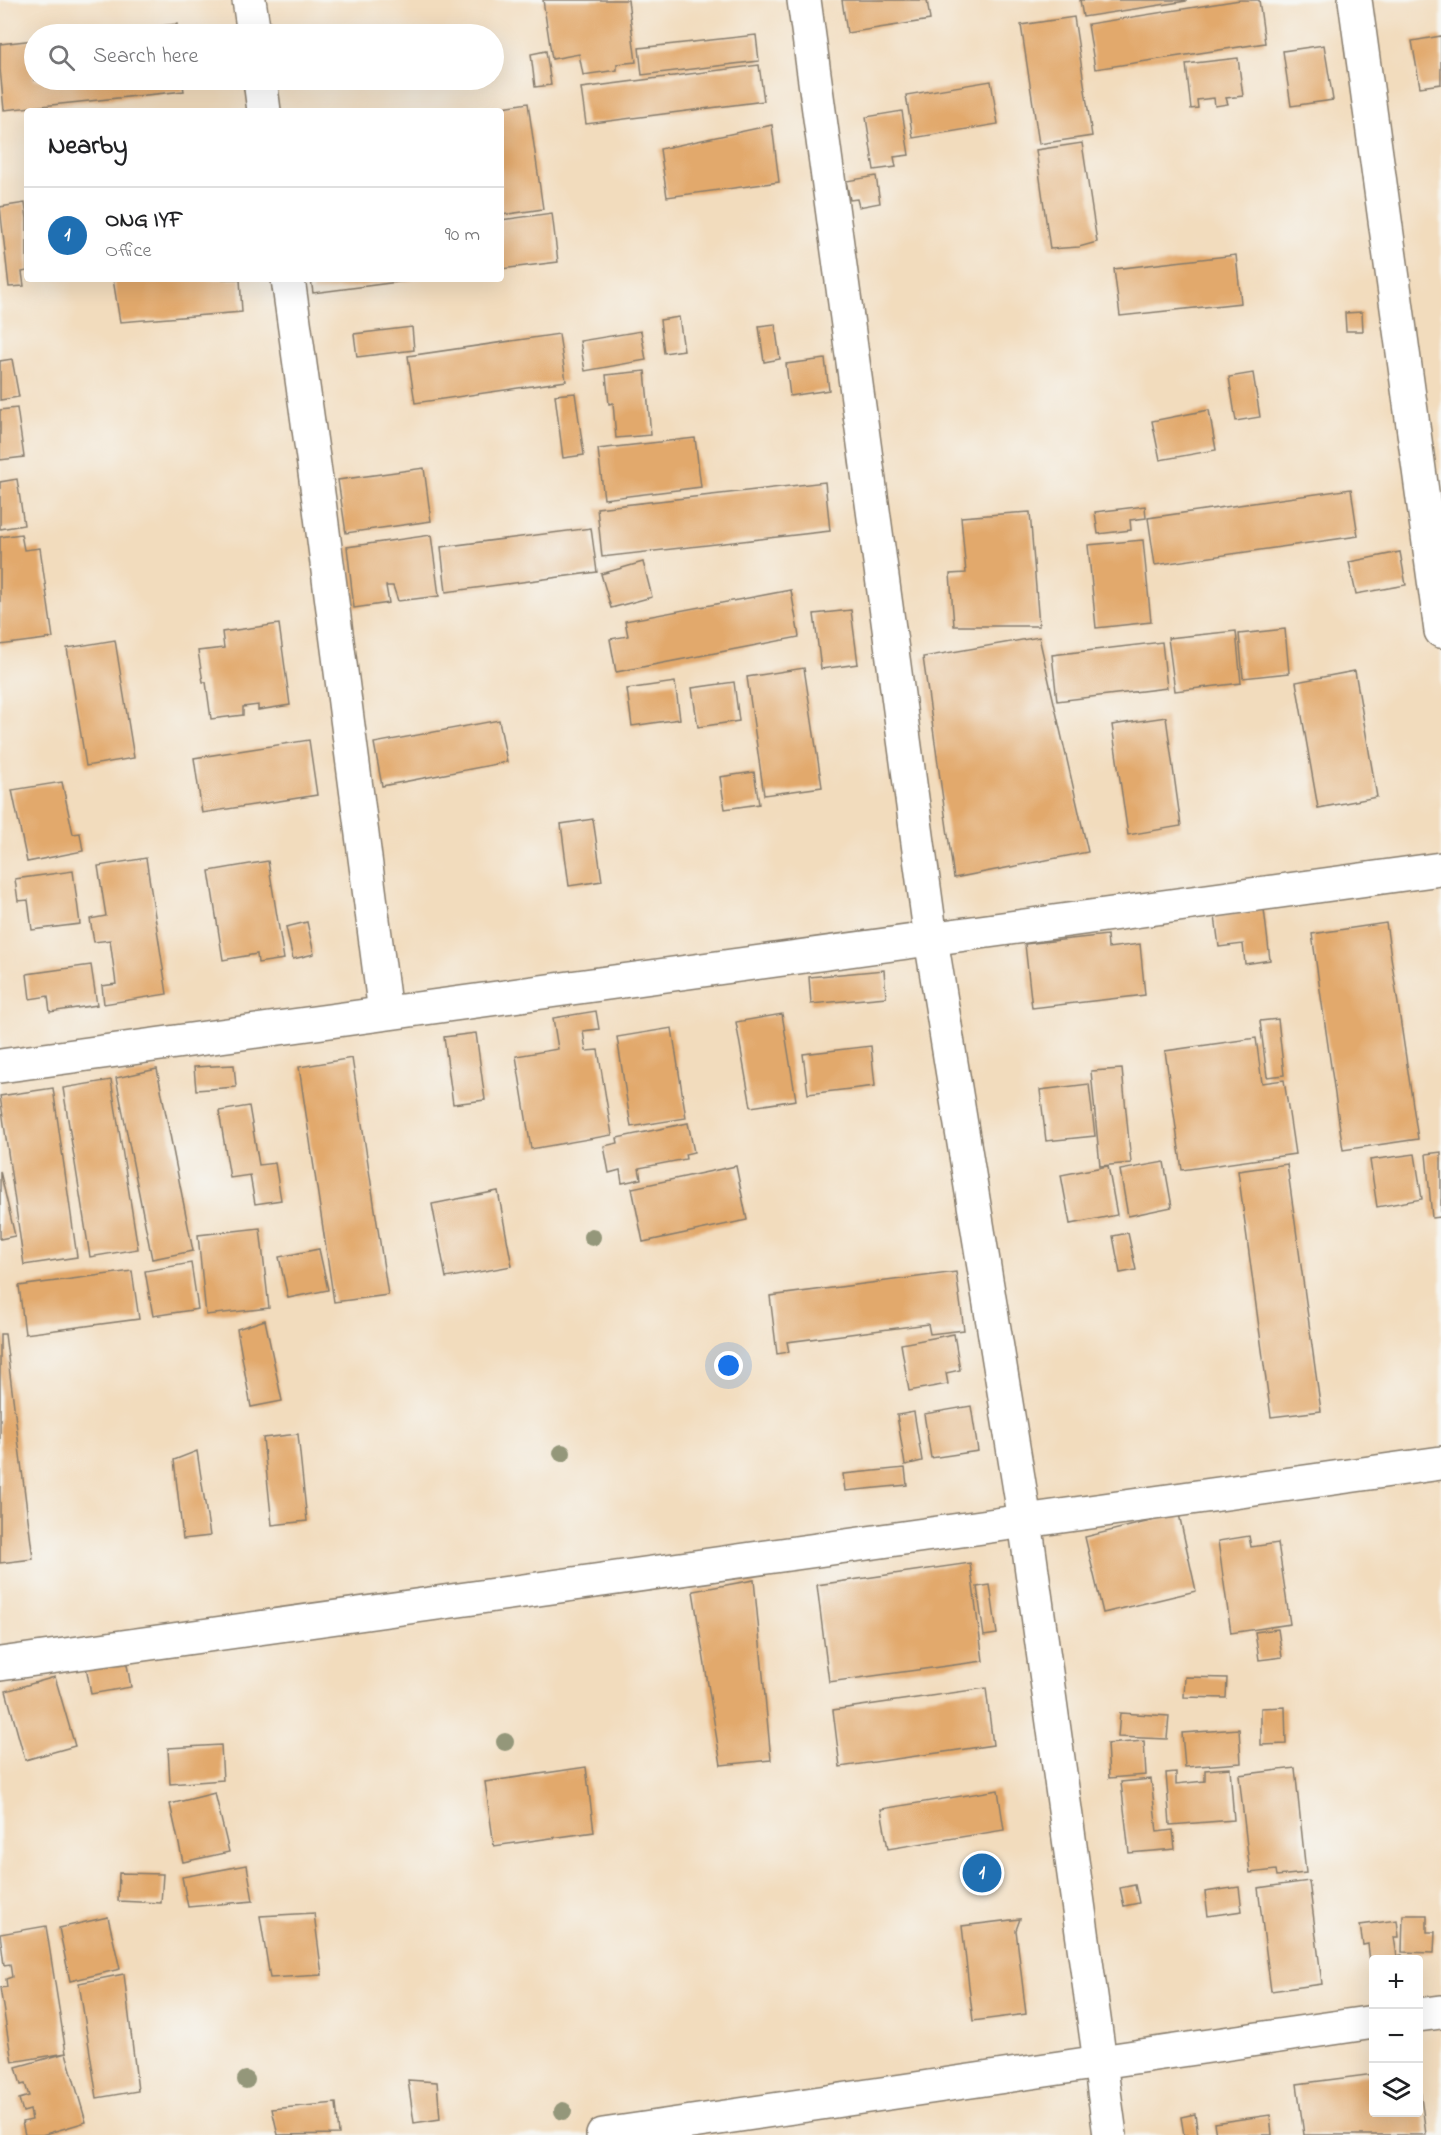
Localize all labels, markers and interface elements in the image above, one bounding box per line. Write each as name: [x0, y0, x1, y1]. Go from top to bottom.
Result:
search box: [24, 24, 504, 90]
icon: search: [45, 41, 78, 74]
text: Search here: [93, 41, 198, 73]
text: Nearby: [48, 128, 127, 166]
text: ONG IYF: [105, 205, 183, 237]
text: 1: [64, 221, 71, 250]
text: 90 m: [445, 221, 480, 250]
text: Office: [105, 237, 151, 266]
your location: [714, 1351, 743, 1380]
pin: 1: [962, 1850, 1002, 1896]
map controls: [1369, 1955, 1423, 2117]
button: +: [1369, 1955, 1423, 2009]
button: −: [1369, 2009, 1423, 2063]
button: layers: [1369, 2063, 1423, 2117]

